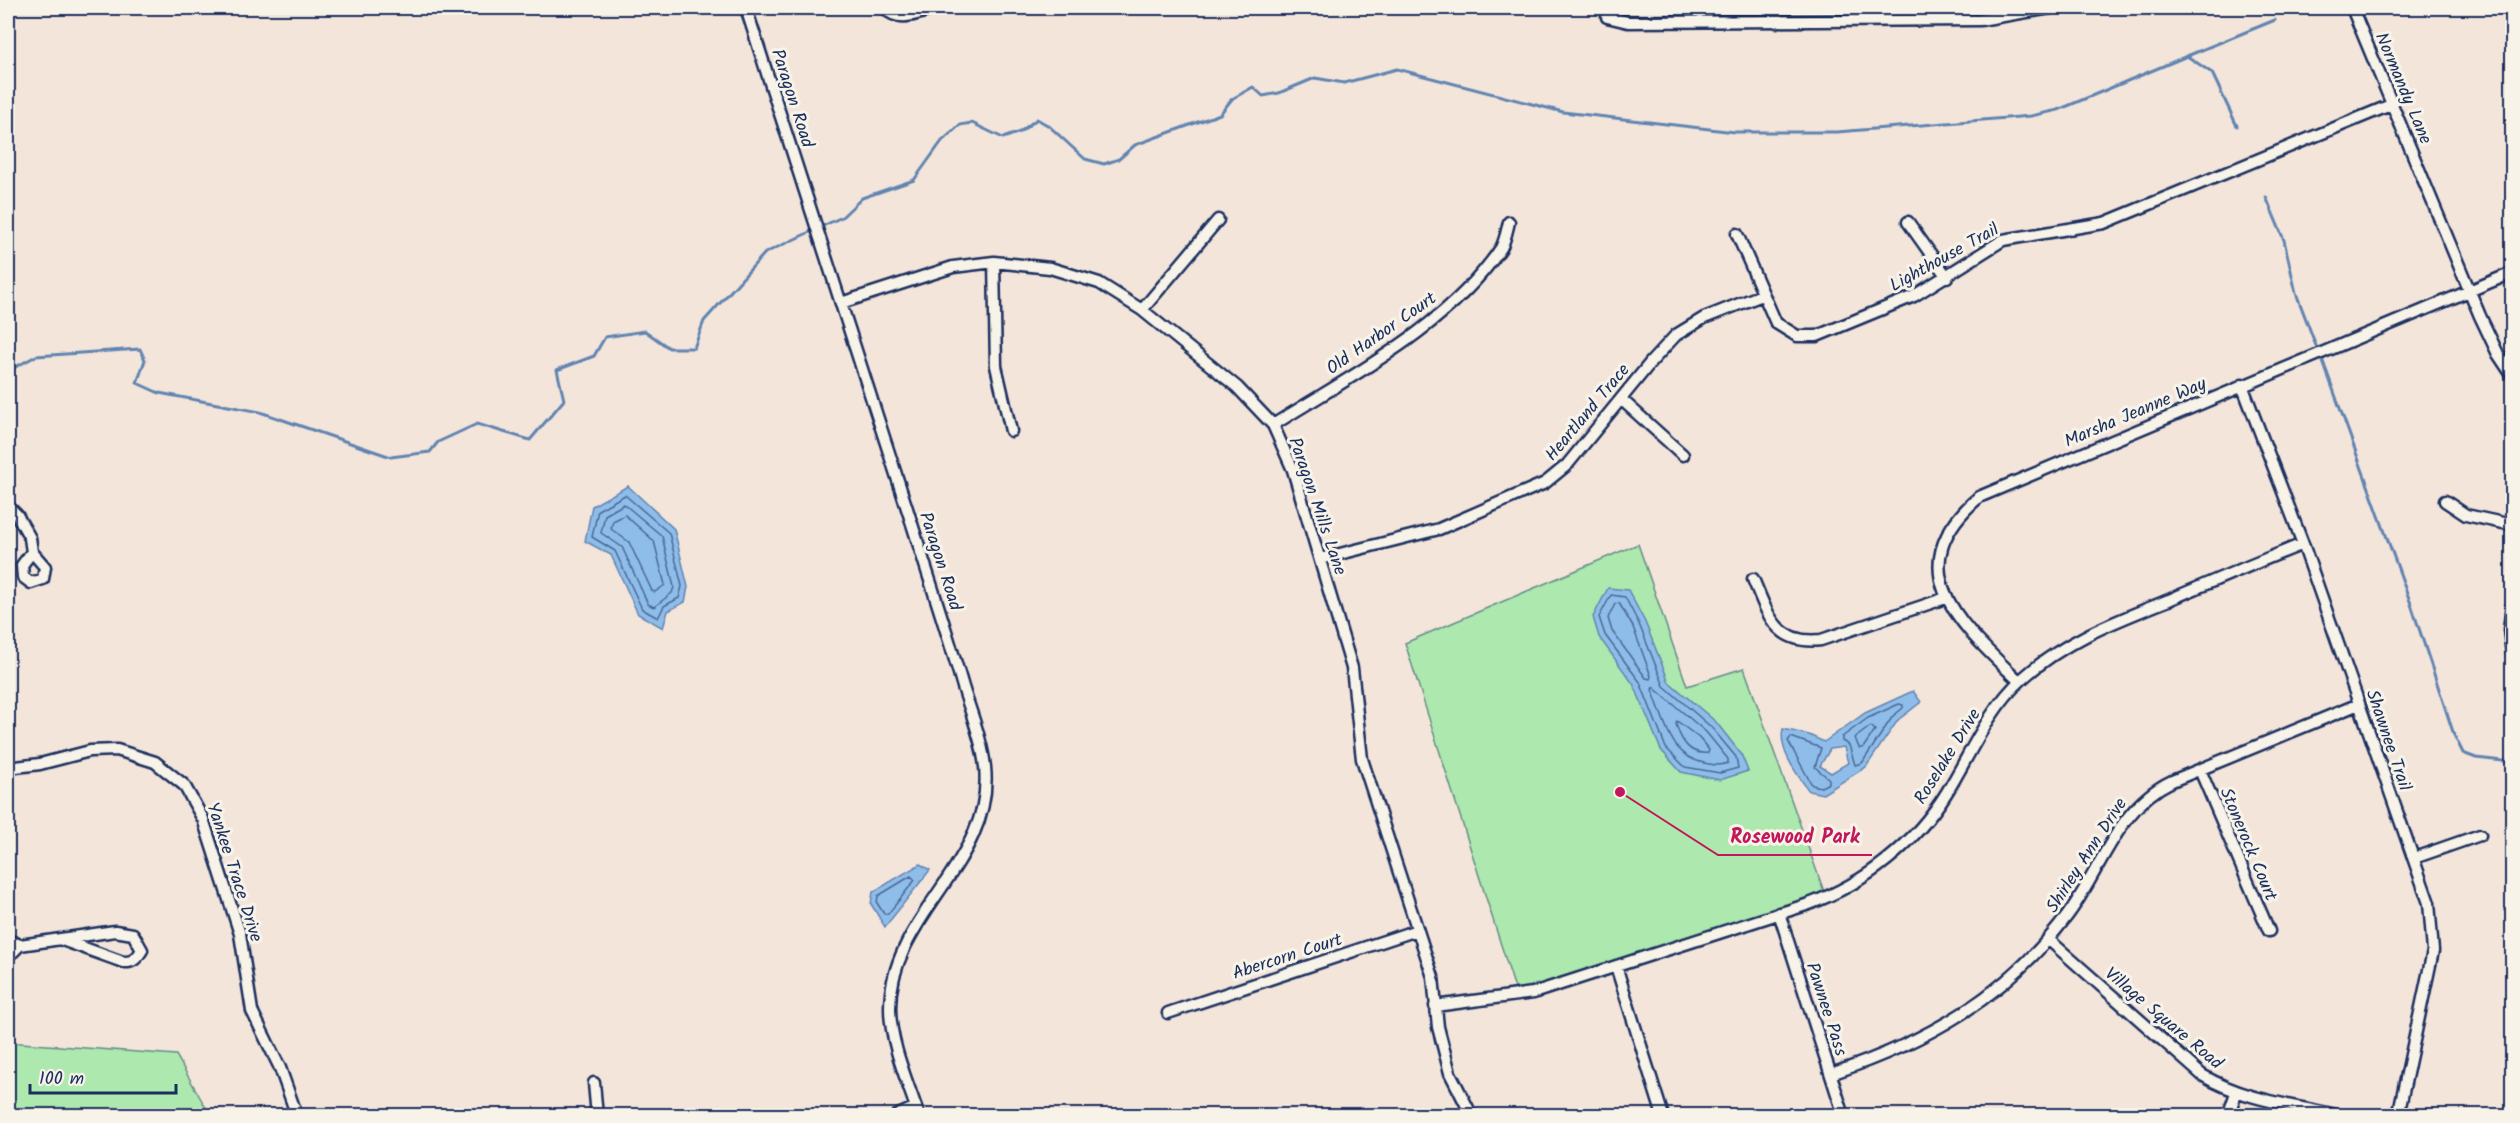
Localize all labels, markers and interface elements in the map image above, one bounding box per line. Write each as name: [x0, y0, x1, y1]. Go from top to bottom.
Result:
street label: Normandy Lane: [2366, 28, 2439, 149]
street label: Paragon Road: [762, 45, 821, 153]
street label: Lighthouse Trail: [1885, 216, 2005, 300]
street label: Old Harbor Court: [1321, 285, 1444, 383]
street label: Heartland Trace: [1538, 358, 1638, 468]
street label: Marsha Jeanne Way: [2060, 370, 2212, 456]
street label: Paragon Mills Lane: [1279, 434, 1354, 579]
street label: Paragon Road: [910, 508, 969, 616]
street label: Shawnee Trail: [2357, 686, 2419, 796]
street label: Roselake Drive: [1907, 703, 1989, 811]
street label: Stonerock Court: [2211, 783, 2285, 907]
street label: Shirley Ann Drive: [2039, 792, 2136, 919]
street label: Yankee Trace Drive: [197, 799, 270, 946]
callout: Rosewood Park: [1718, 817, 1872, 855]
text: Rosewood Park: [1730, 822, 1861, 854]
street label: Abercorn Court: [1229, 926, 1347, 989]
street label: Pawnee Pass: [1797, 959, 1854, 1060]
street label: Village Square Road: [2097, 961, 2230, 1078]
scale bar: [30, 1057, 176, 1095]
text: 100 m: [39, 1065, 84, 1094]

